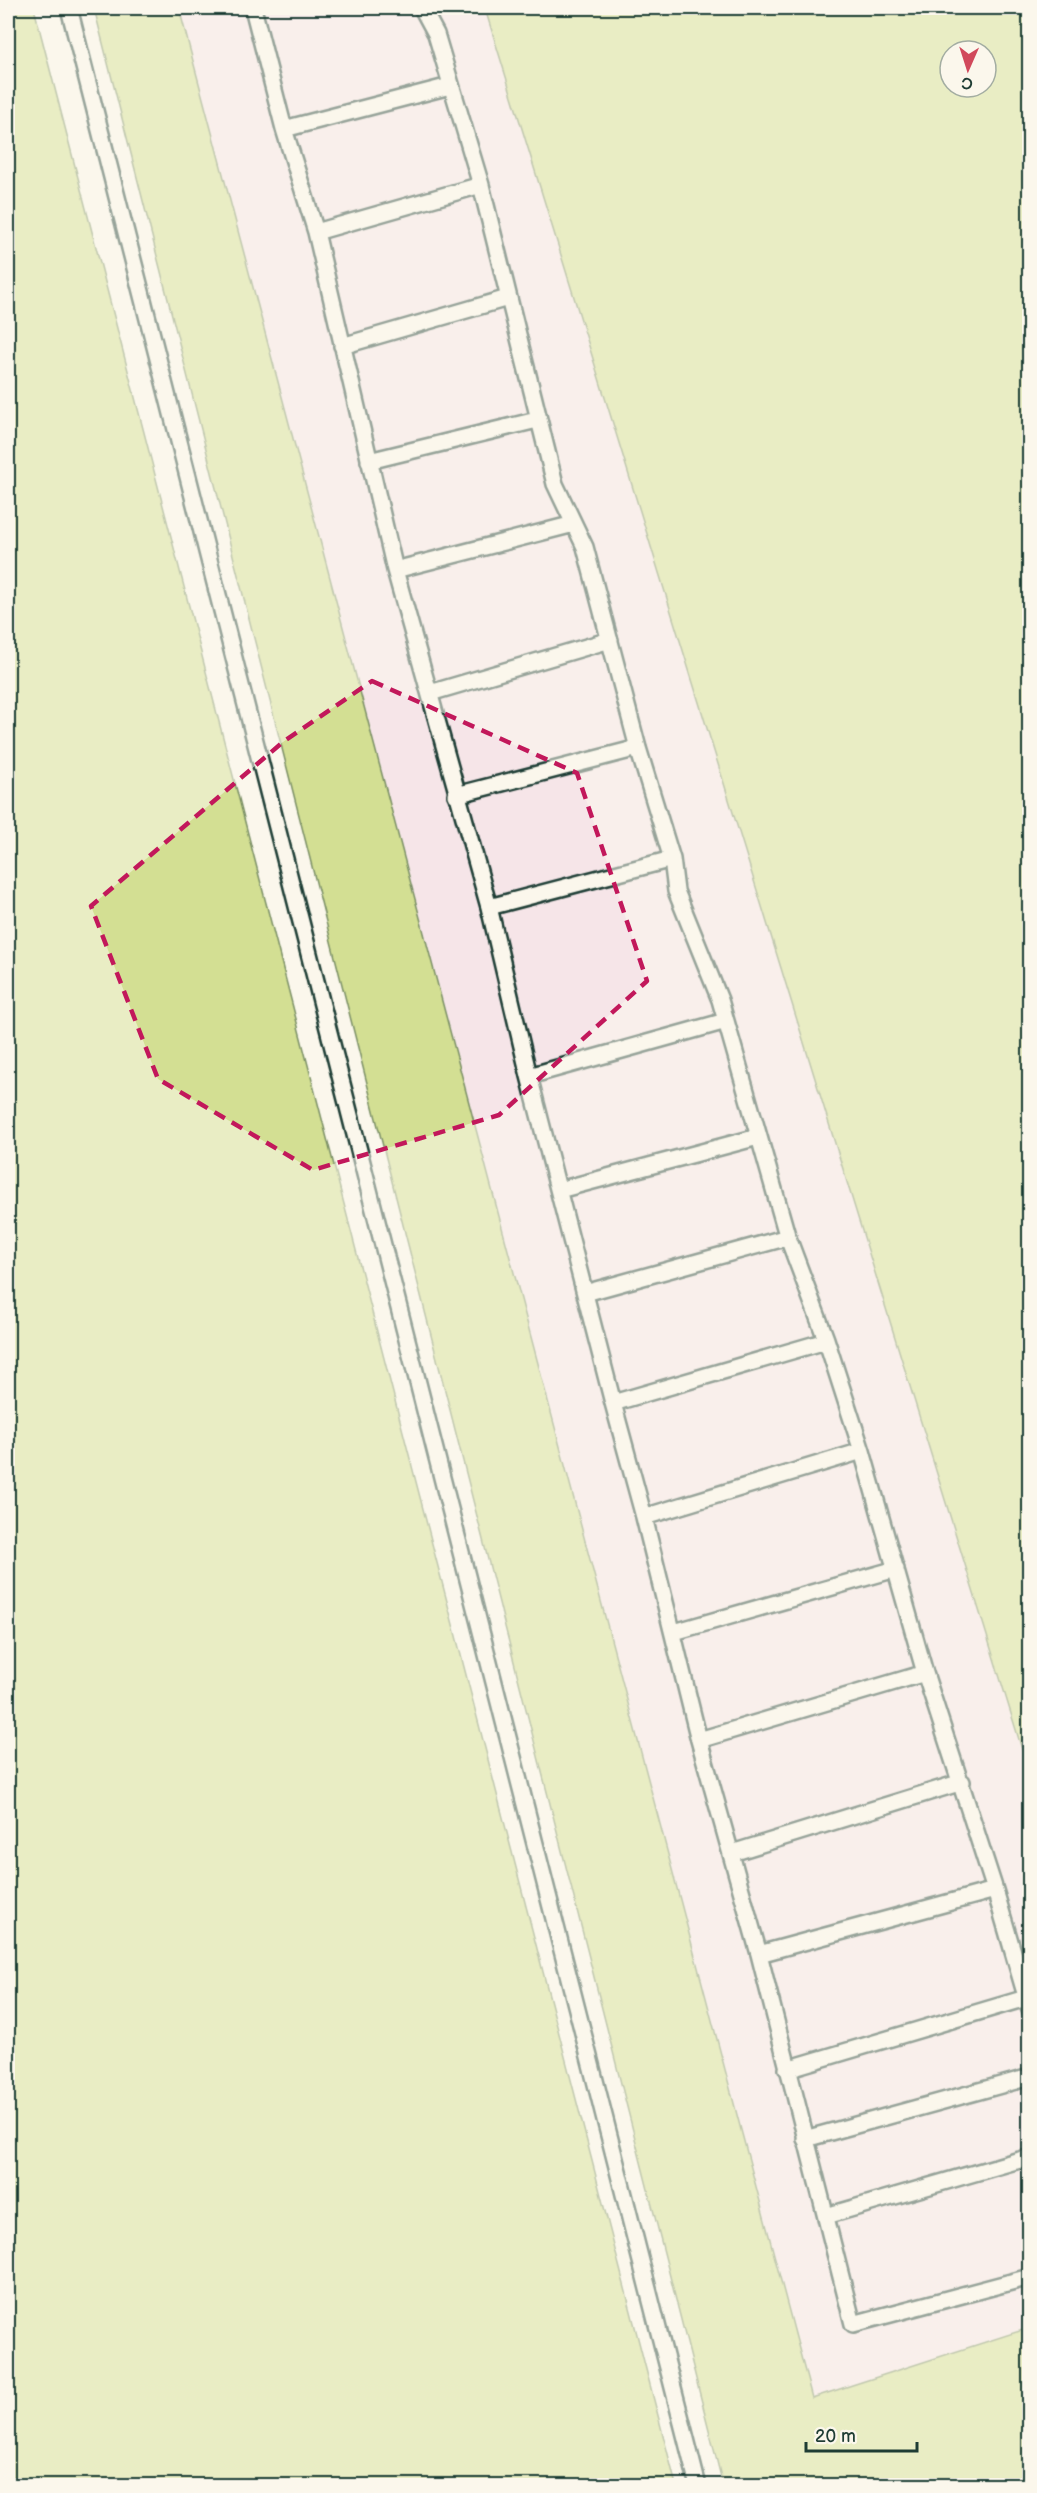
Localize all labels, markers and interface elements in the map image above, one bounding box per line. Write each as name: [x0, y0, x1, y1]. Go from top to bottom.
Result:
north arrow: [938, 39, 998, 99]
text: С: [961, 73, 973, 92]
scale bar: [806, 2415, 917, 2453]
text: 20 m: [815, 2426, 856, 2447]

